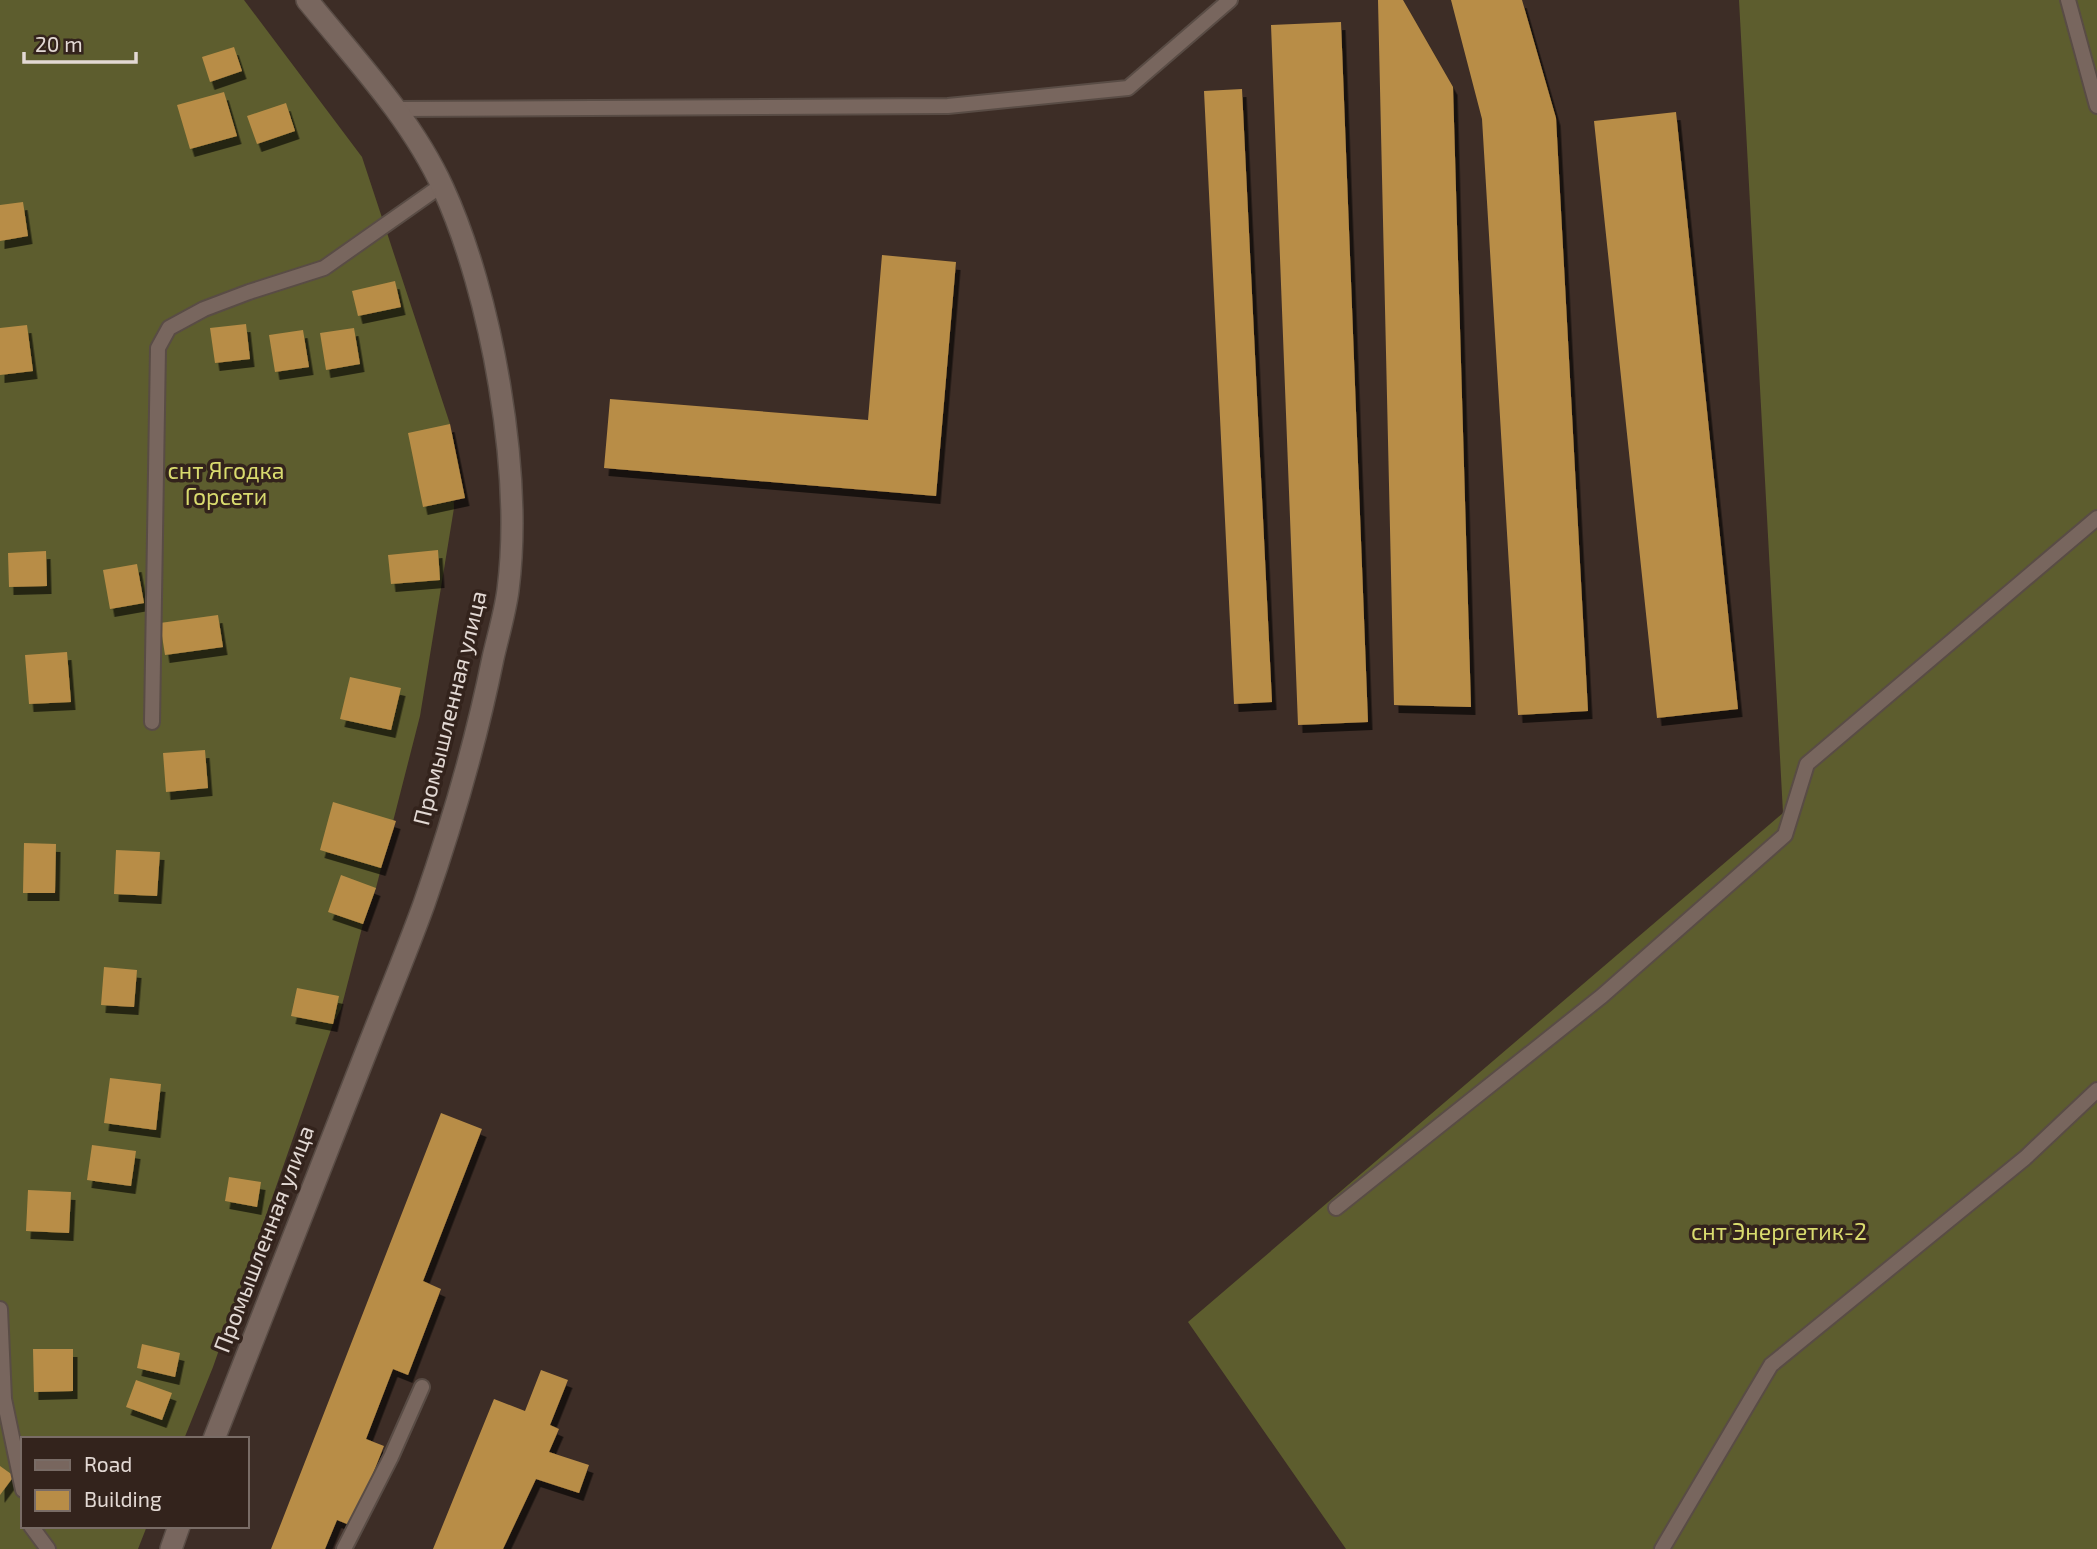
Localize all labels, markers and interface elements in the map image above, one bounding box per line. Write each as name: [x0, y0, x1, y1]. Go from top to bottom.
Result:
scale bar: [24, 21, 136, 65]
text: 20 m: [35, 31, 83, 56]
park label: снт Ягодка Горсети: [168, 456, 284, 510]
street label: Промышленная улица: [406, 587, 493, 828]
street label: Промышленная улица: [207, 1121, 320, 1356]
park label: снт Энергетик-2: [1691, 1217, 1867, 1245]
legend: [21, 1437, 248, 1528]
text: Road: [84, 1451, 132, 1476]
text: Building: [84, 1486, 162, 1511]

